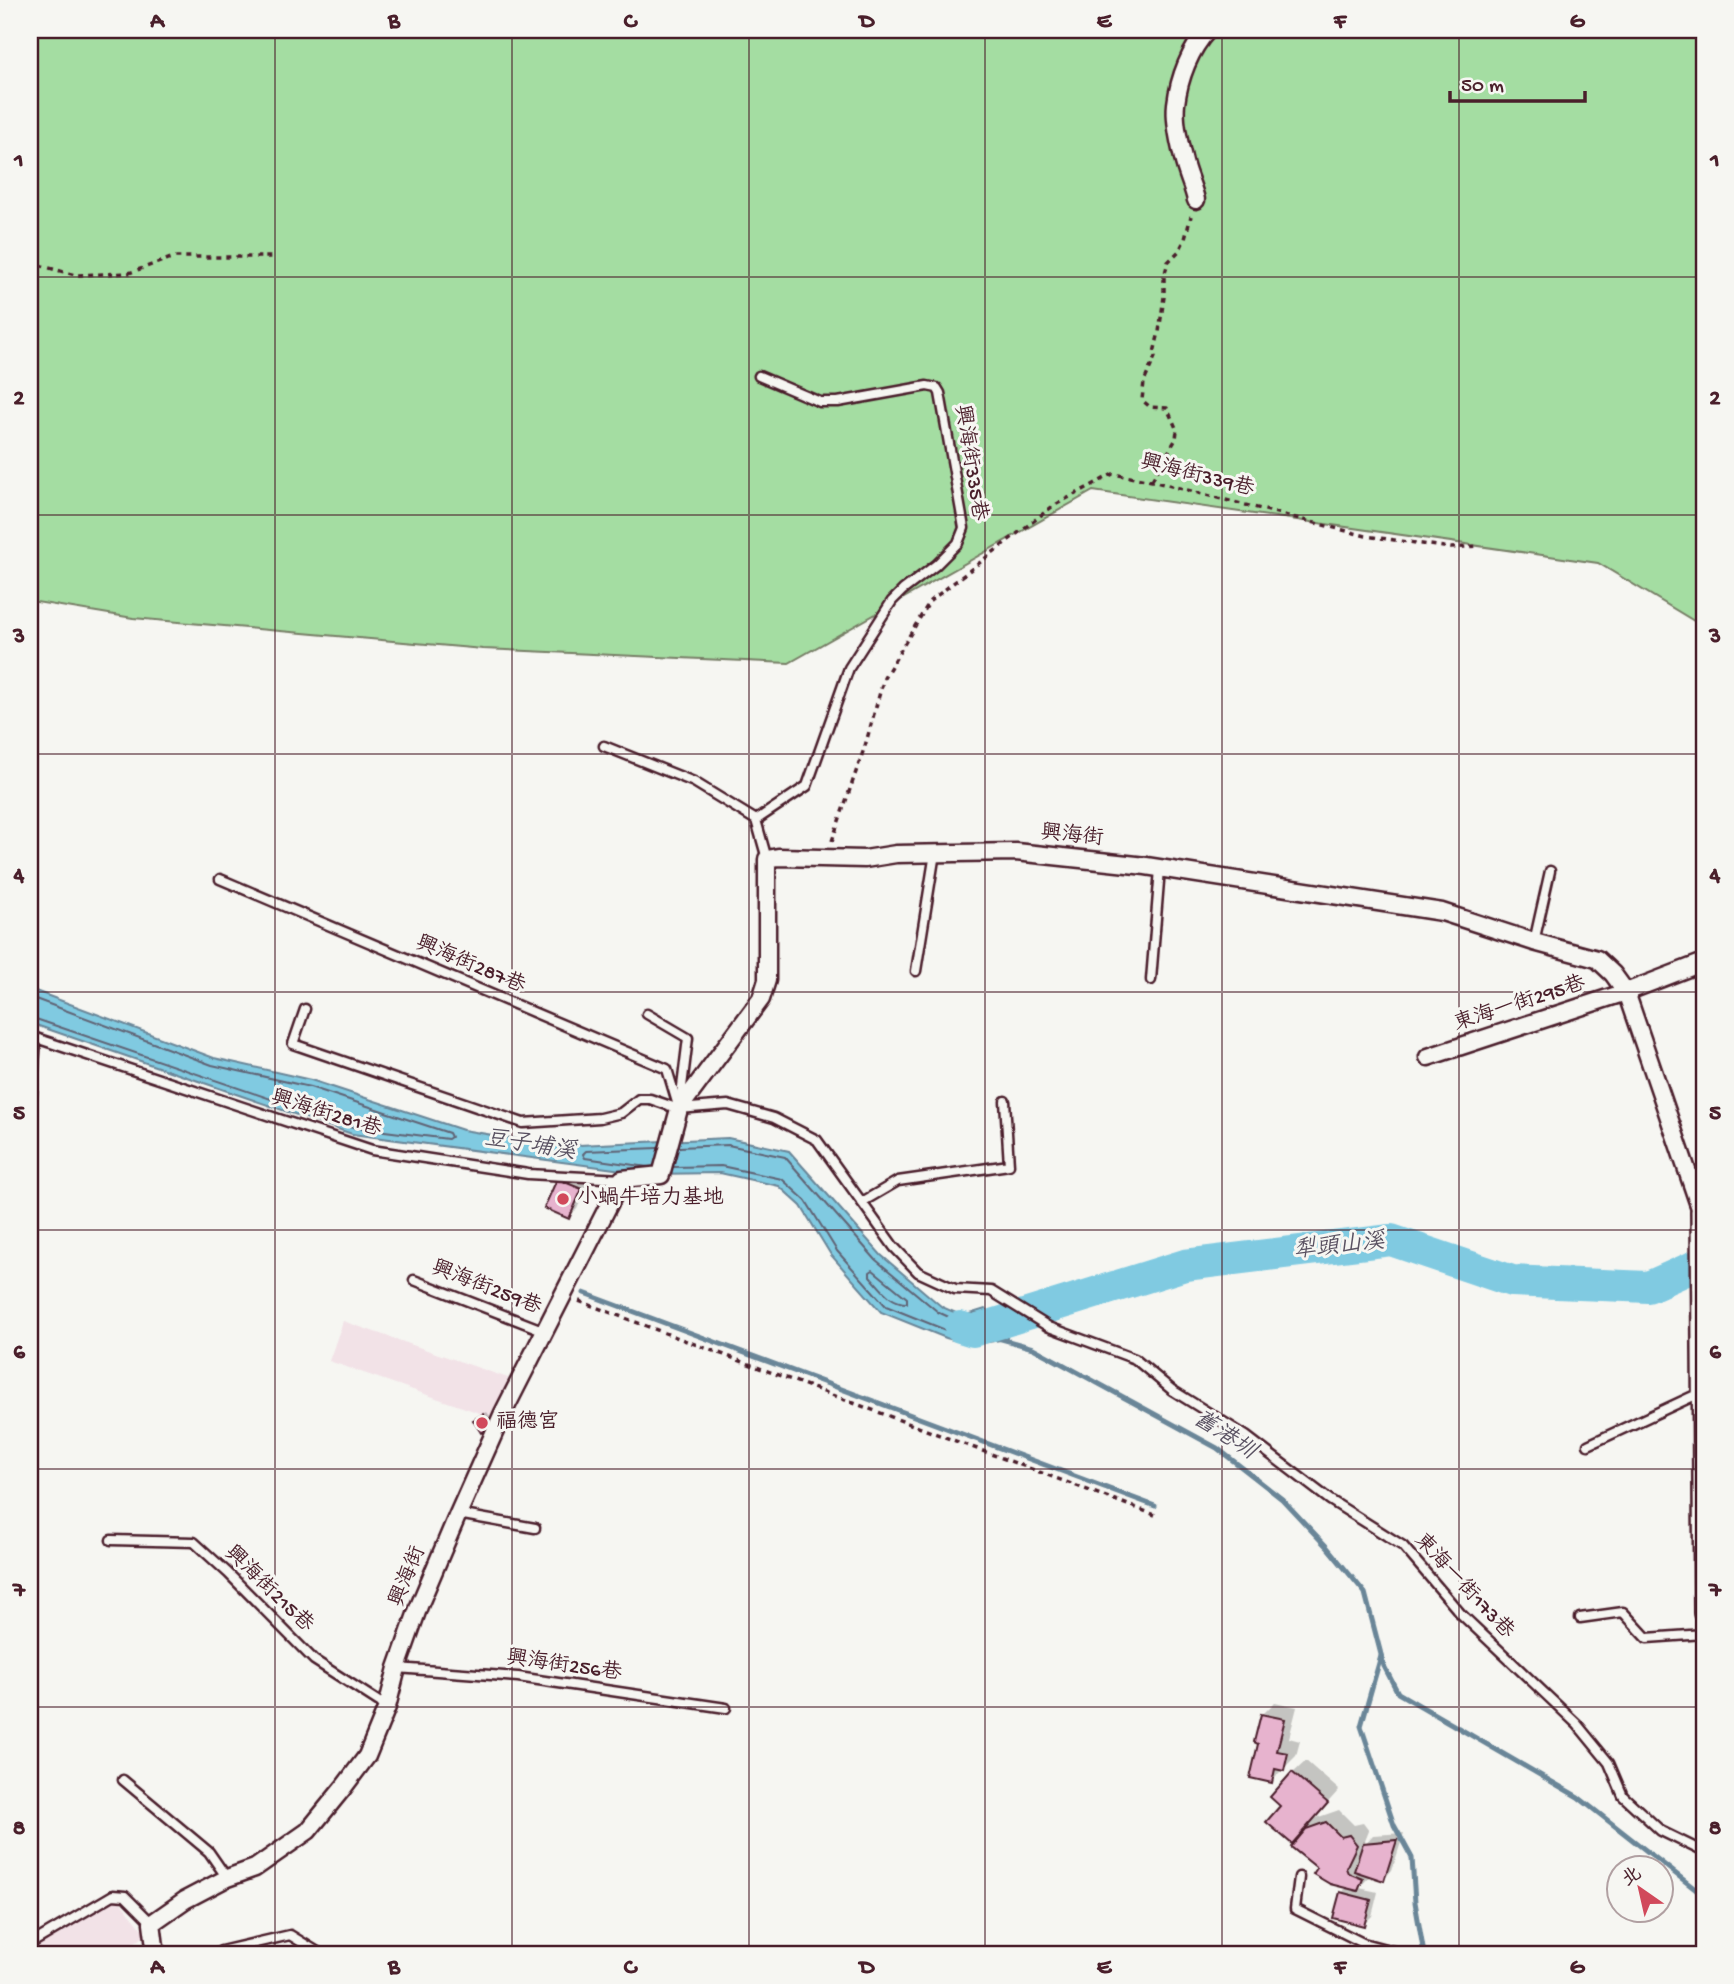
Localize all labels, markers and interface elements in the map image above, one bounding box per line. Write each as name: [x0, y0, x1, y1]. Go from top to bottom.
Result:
text: A: [149, 9, 165, 36]
text: B: [387, 9, 401, 36]
text: C: [624, 9, 639, 36]
text: D: [858, 9, 876, 36]
text: E: [1097, 9, 1113, 36]
text: F: [1333, 9, 1348, 36]
text: G: [1570, 9, 1586, 36]
scale bar: [1450, 60, 1585, 104]
text: 50 m: [1461, 75, 1504, 100]
text: 1: [13, 148, 24, 175]
text: 1: [1709, 148, 1720, 175]
text: 2: [13, 386, 25, 413]
text: 2: [1709, 386, 1721, 413]
street label: 興海街335巷: [948, 403, 992, 523]
street label: 興海街339巷: [1138, 449, 1257, 503]
text: 3: [12, 624, 25, 651]
text: 3: [1708, 624, 1721, 651]
street label: 興海街: [1039, 819, 1105, 853]
text: 4: [13, 863, 25, 890]
text: 4: [1709, 863, 1721, 890]
street label: 興海街287巷: [411, 930, 529, 1000]
street label: 東海一街295巷: [1450, 970, 1589, 1038]
street label: 興海街281巷: [268, 1084, 385, 1144]
text: 5: [13, 1101, 25, 1128]
text: 5: [1709, 1101, 1721, 1128]
water label: 豆子埔溪: [482, 1124, 580, 1167]
place label: 小蝸牛培力基地: [577, 1185, 724, 1212]
marker: 小蝸牛培力基地: [555, 1191, 571, 1207]
water label: 犁頭山溪: [1292, 1228, 1388, 1265]
street label: 興海街259巷: [427, 1255, 545, 1321]
text: 6: [13, 1340, 26, 1367]
text: 6: [1709, 1340, 1722, 1367]
water label: 舊港圳: [1188, 1405, 1263, 1468]
place label: 福德宮: [496, 1409, 559, 1436]
marker: 福德宮: [474, 1415, 490, 1431]
street label: 東海一街173巷: [1408, 1528, 1520, 1645]
street label: 興海街215巷: [218, 1540, 319, 1639]
street label: 興海街: [384, 1542, 432, 1611]
text: 7: [12, 1578, 26, 1605]
text: 7: [1708, 1578, 1722, 1605]
street label: 興海街256巷: [505, 1645, 623, 1687]
text: 8: [13, 1816, 26, 1843]
text: 8: [1709, 1816, 1722, 1843]
north arrow: [1604, 1854, 1674, 1924]
text: 北: [1618, 1863, 1647, 1893]
text: A: [149, 1955, 165, 1982]
text: B: [387, 1955, 401, 1982]
text: C: [624, 1955, 639, 1982]
text: D: [858, 1955, 876, 1982]
text: E: [1097, 1955, 1113, 1982]
text: F: [1333, 1955, 1348, 1982]
text: G: [1570, 1955, 1586, 1982]

